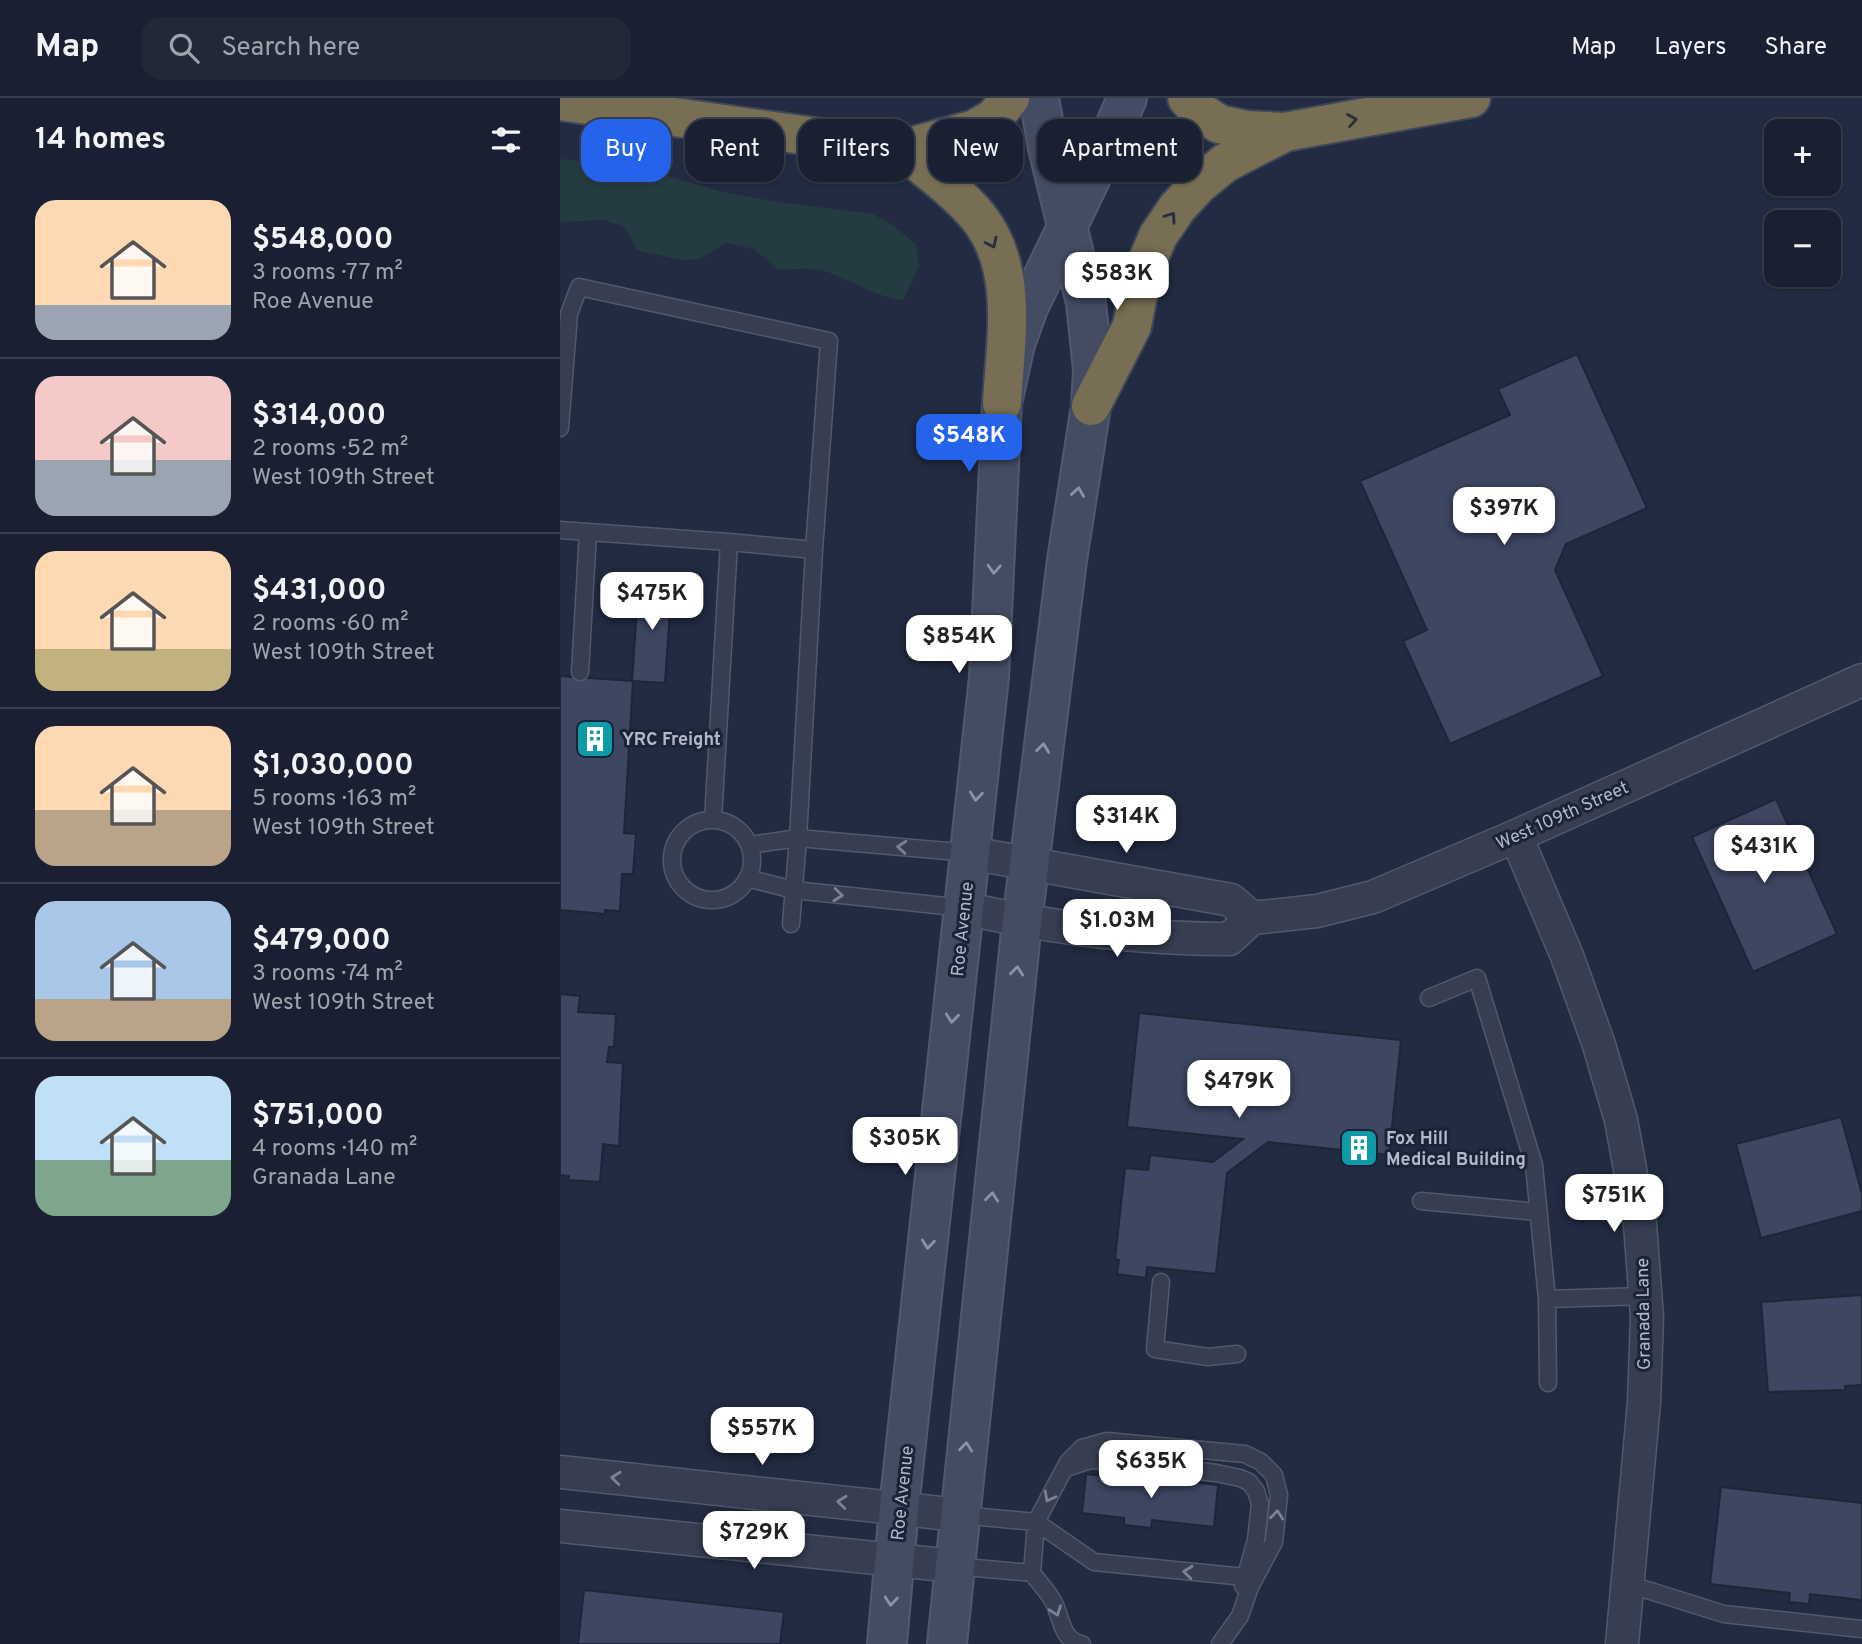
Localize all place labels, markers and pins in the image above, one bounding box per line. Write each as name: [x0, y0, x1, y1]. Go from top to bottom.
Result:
pin: $583K: [1068, 252, 1166, 312]
pin: $548K: [920, 414, 1018, 474]
pin: $397K: [1455, 488, 1553, 547]
pin: $475K: [603, 573, 701, 632]
pin: $854K: [910, 616, 1008, 675]
building icon: YRC Freight: [574, 718, 616, 760]
place label: YRC Freight: [622, 729, 721, 752]
pin: $314K: [1077, 796, 1175, 855]
pin: $431K: [1715, 826, 1813, 885]
pin: $1.03M: [1060, 900, 1174, 959]
pin: $479K: [1190, 1060, 1288, 1120]
pin: $305K: [856, 1118, 954, 1177]
building icon: Fox Hill Medical Building: [1338, 1127, 1380, 1169]
place label: Fox Hill Medical Building: [1386, 1128, 1526, 1172]
pin: $751K: [1565, 1174, 1663, 1234]
pin: $557K: [713, 1408, 811, 1467]
pin: $635K: [1102, 1440, 1200, 1500]
pin: $729K: [705, 1512, 803, 1571]

